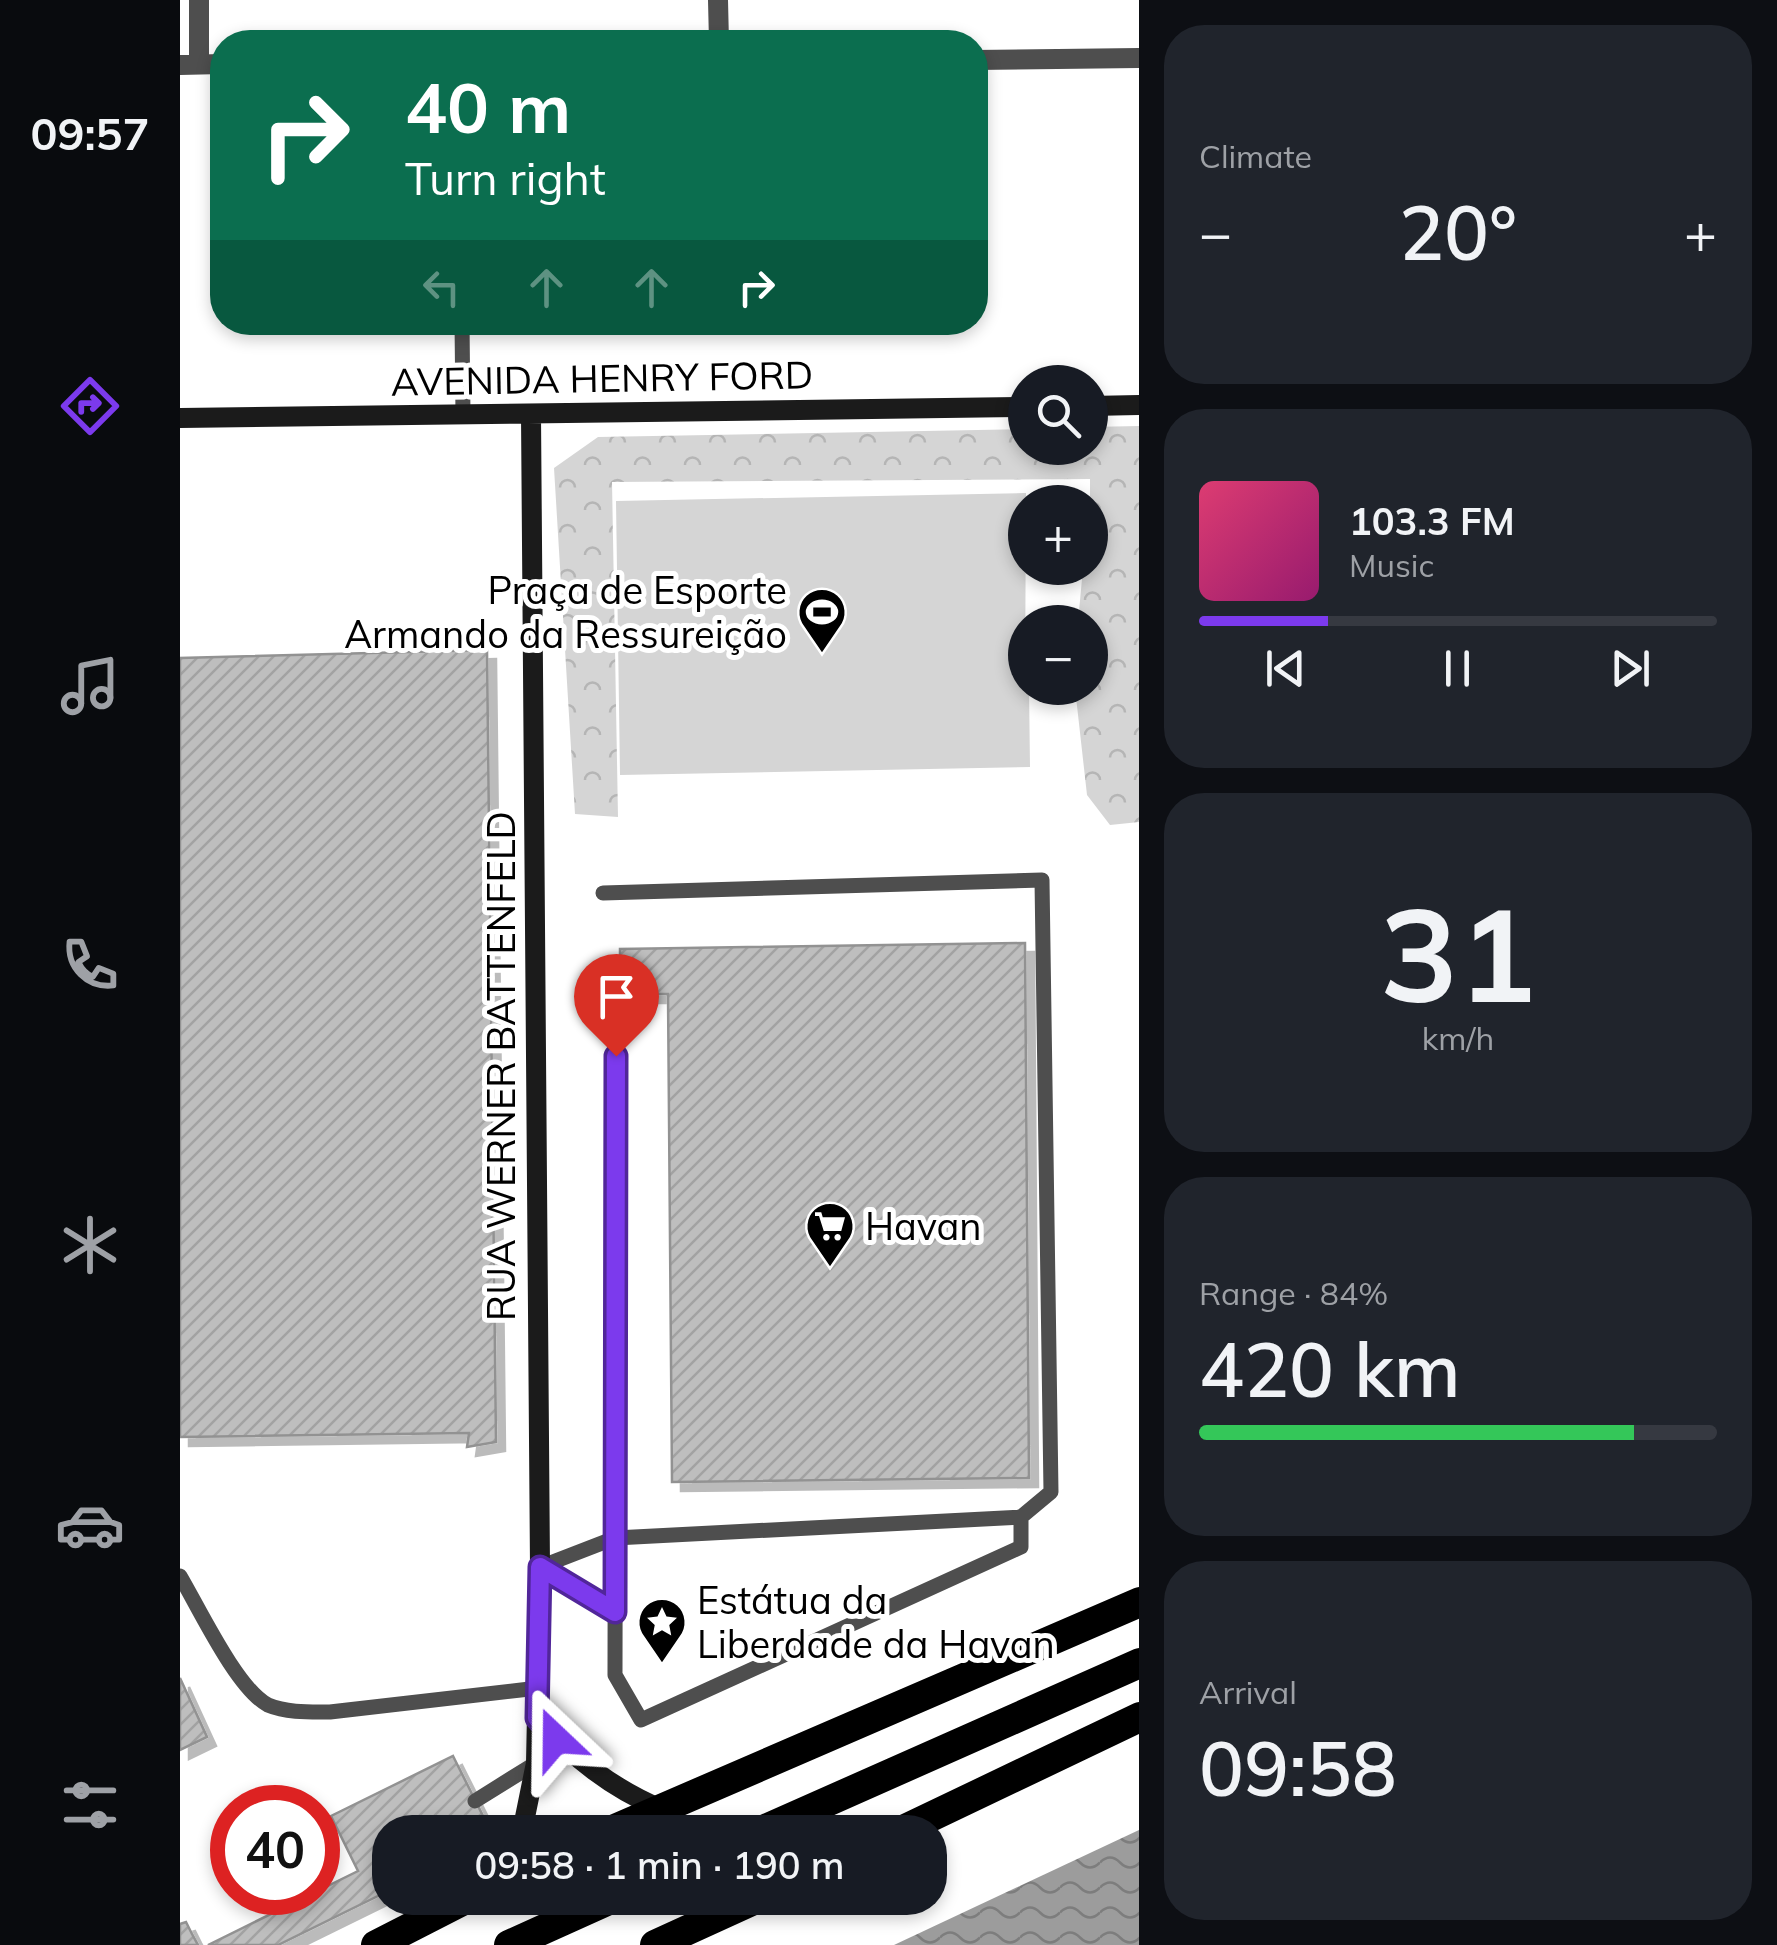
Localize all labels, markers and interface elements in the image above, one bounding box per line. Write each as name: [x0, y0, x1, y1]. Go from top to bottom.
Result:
text: 40 m: [405, 63, 571, 151]
icon: right: [240, 70, 370, 200]
text: 09:57: [30, 105, 150, 161]
text: Climate: [1199, 136, 1312, 176]
text: Turn right: [405, 150, 606, 206]
text: 20°: [1399, 185, 1517, 279]
text: −: [1199, 198, 1232, 267]
text: +: [1684, 198, 1717, 267]
icon: left: [414, 260, 469, 315]
icon: ahead: [519, 260, 574, 315]
icon: ahead: [624, 260, 679, 315]
icon: right: [729, 260, 784, 315]
street label: AVENIDA HENRY FORD: [390, 350, 814, 406]
map controls: [1008, 365, 1108, 705]
button: search: [1008, 365, 1108, 465]
icon: directions: [55, 371, 125, 441]
button: +: [1008, 485, 1108, 585]
text: 103.3 FM: [1349, 497, 1515, 545]
text: Music: [1349, 545, 1434, 585]
place label: Praça de Esporte Armando da Ressureição: [344, 566, 787, 658]
sports icon: Praça de Esporte Armando da Ressureição: [796, 586, 848, 654]
button: −: [1008, 605, 1108, 705]
icon: previous: [1258, 641, 1313, 696]
icon: pause: [1430, 641, 1485, 696]
icon: next: [1603, 641, 1658, 696]
icon: music: [55, 651, 125, 721]
street label: RUA WERNER BATTENFELD: [477, 811, 525, 1321]
text: 31: [1380, 871, 1536, 1035]
icon: phone: [55, 930, 125, 1000]
pin: [574, 954, 659, 1057]
icon: arrive: [589, 969, 644, 1024]
text: km/h: [1422, 1018, 1494, 1058]
supermarket icon: Havan: [804, 1200, 856, 1268]
place label: Havan: [865, 1202, 982, 1250]
icon: climate: [55, 1210, 125, 1280]
text: Range · 84%: [1199, 1273, 1388, 1313]
text: 420 km: [1199, 1322, 1461, 1416]
icon: car: [55, 1490, 125, 1560]
place label: Estátua da Liberdade da Havan: [697, 1576, 1055, 1668]
place icon: Estátua da Liberdade da Havan: [636, 1596, 688, 1664]
text: Arrival: [1199, 1672, 1297, 1712]
position arrow: [504, 1687, 608, 1791]
text: 09:58: [1199, 1721, 1397, 1815]
icon: filters: [55, 1770, 125, 1840]
speed limit sign: 40: [210, 1785, 340, 1915]
text: 09:58 · 1 min · 190 m: [474, 1841, 845, 1889]

